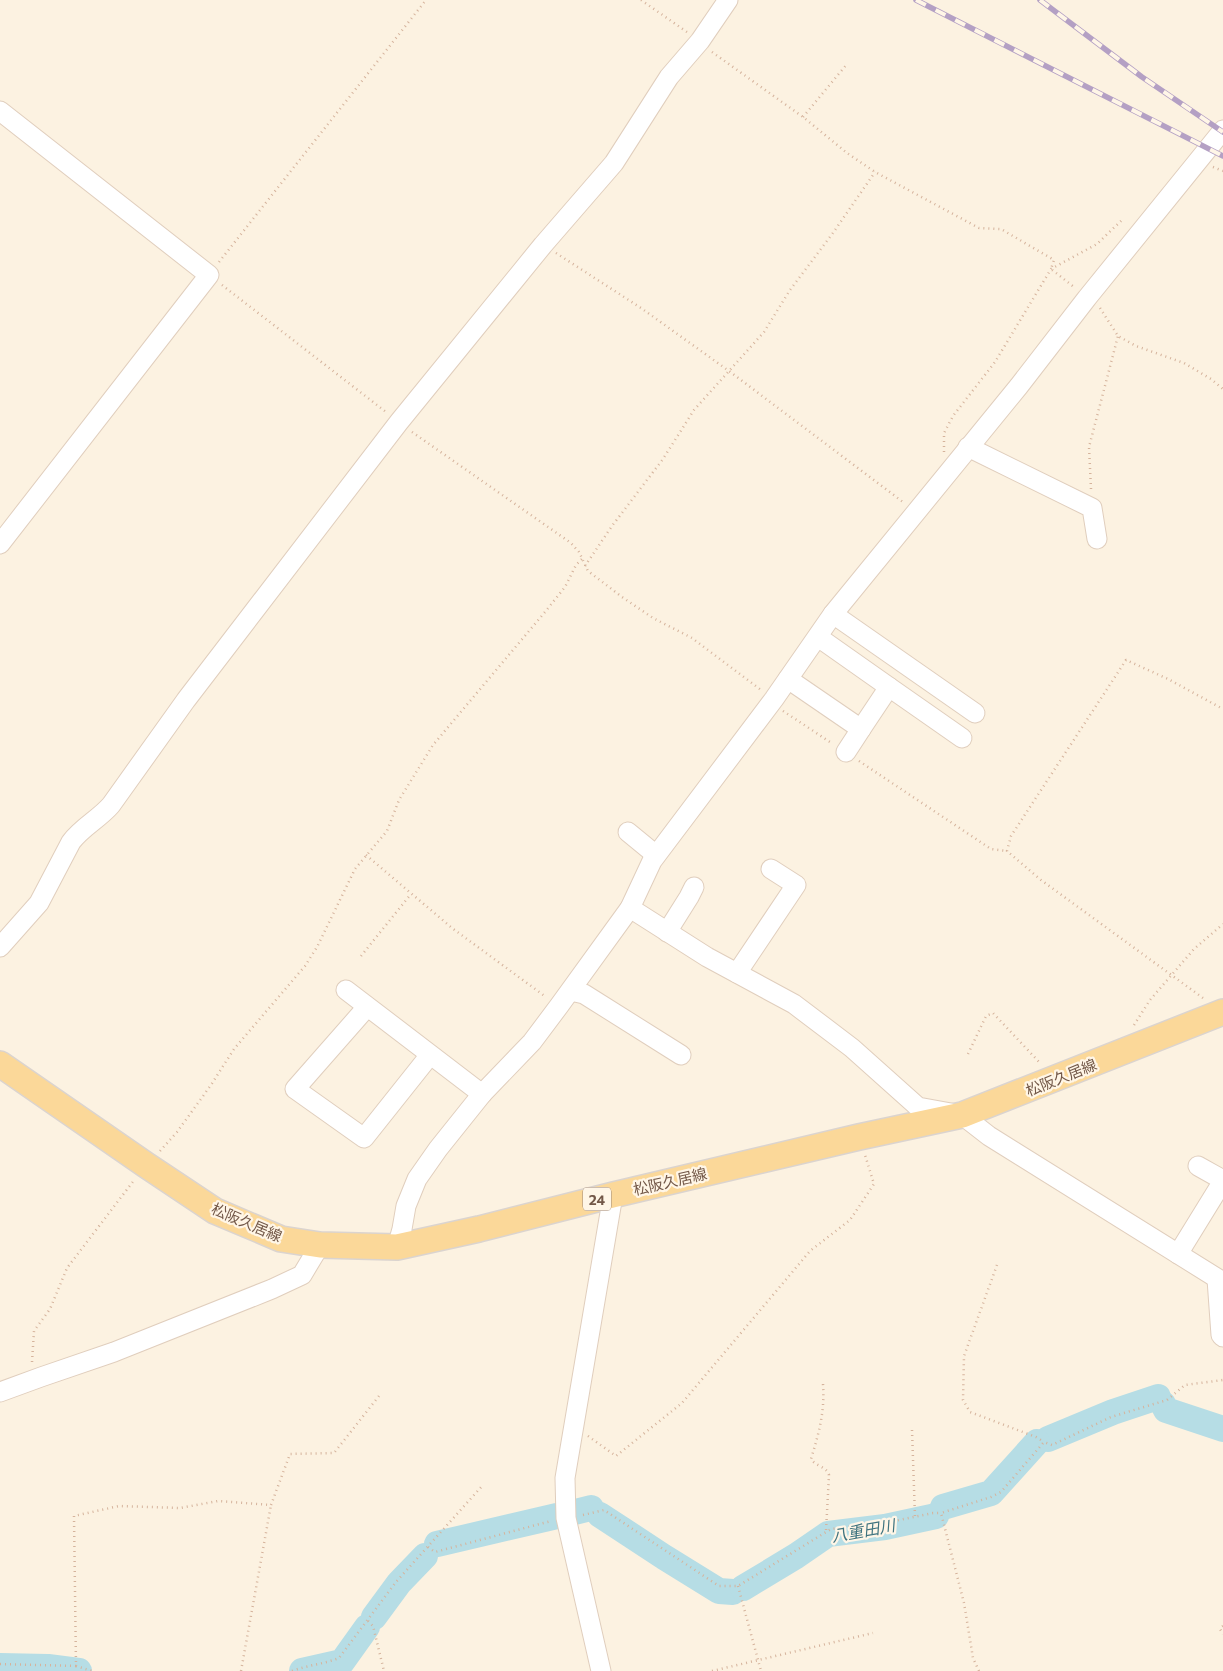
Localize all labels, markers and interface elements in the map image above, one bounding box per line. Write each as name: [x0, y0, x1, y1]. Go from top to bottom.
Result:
street label: 松阪久居線: [1023, 1055, 1099, 1099]
street label: 松阪久居線: [631, 1164, 709, 1198]
road number: 24: [583, 1188, 611, 1210]
street label: 松阪久居線: [209, 1199, 285, 1245]
water label: 八重田川: [830, 1515, 898, 1545]

